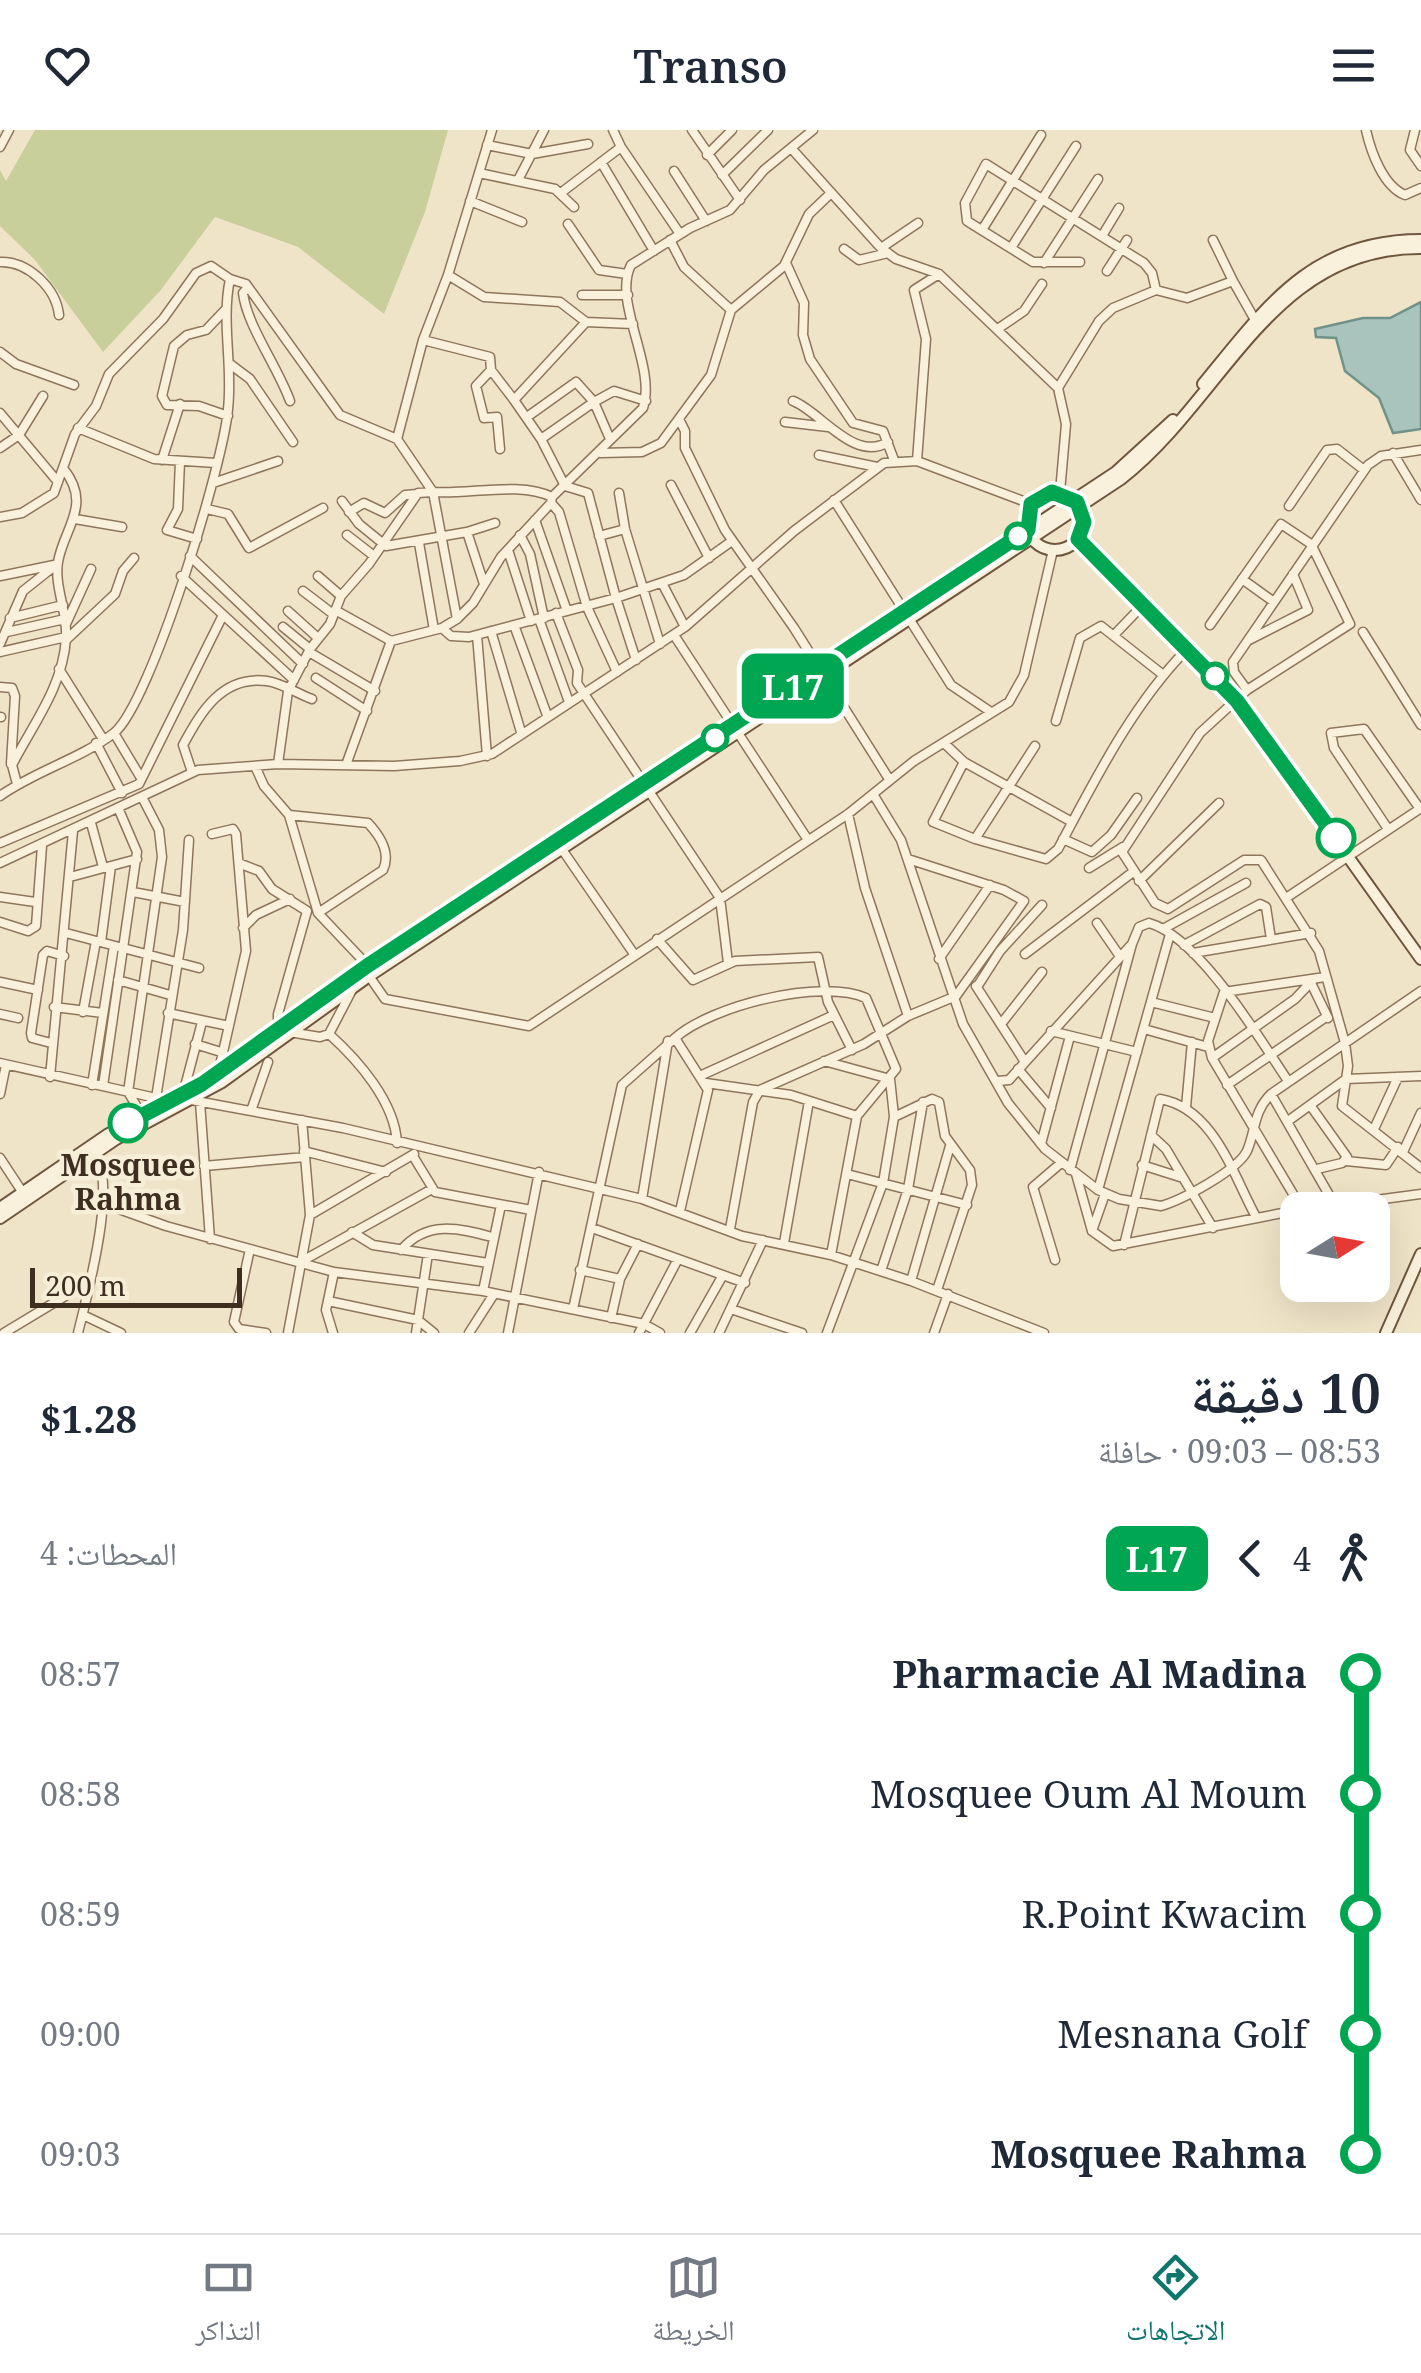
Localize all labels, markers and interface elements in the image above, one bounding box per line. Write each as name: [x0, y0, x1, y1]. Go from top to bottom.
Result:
text: Transo: [633, 35, 788, 96]
icon: heart: [40, 38, 95, 93]
icon: menu: [1326, 38, 1381, 93]
unlabelled marker: [1005, 523, 1031, 549]
line badge: L17: [736, 654, 850, 718]
text: L17: [762, 663, 824, 710]
unlabelled marker: [1202, 663, 1228, 689]
unlabelled marker: [702, 725, 728, 751]
unlabelled marker: [1317, 819, 1355, 857]
marker: Mosquee Rahma: [109, 1104, 147, 1142]
place label: Mosquee Rahma: [60, 1144, 196, 1219]
north arrow: [1280, 1192, 1390, 1302]
map controls: [1280, 1192, 1390, 1302]
scale bar: [30, 1263, 242, 1308]
text: 200 m: [45, 1266, 126, 1304]
text: 10 دقيقة: [1190, 1354, 1381, 1429]
text: $1.28: [40, 1392, 137, 1444]
text: 08:53 – 09:03 · حافلة: [1098, 1429, 1381, 1472]
text: المحطات: 4: [40, 1531, 177, 1574]
icon: back: [1223, 1531, 1278, 1586]
icon: walk: [1326, 1531, 1381, 1586]
text: L17: [1126, 1535, 1188, 1582]
text: 4: [1293, 1537, 1311, 1580]
text: Pharmacie Al Madina: [892, 1647, 1307, 1699]
text: 08:57: [40, 1652, 121, 1695]
text: Mosquee Oum Al Moum: [870, 1767, 1307, 1819]
text: 08:58: [40, 1772, 121, 1815]
text: R.Point Kwacim: [1021, 1887, 1307, 1939]
text: 08:59: [40, 1892, 121, 1935]
text: Mesnana Golf: [1057, 2007, 1307, 2059]
text: 09:00: [40, 2012, 121, 2055]
text: Mosquee Rahma: [990, 2127, 1307, 2179]
text: 09:03: [40, 2132, 121, 2175]
tab: التذاكر: [196, 2250, 261, 2358]
tab: الخريطة: [652, 2250, 735, 2358]
tab: الاتجاهات: [1126, 2250, 1225, 2358]

